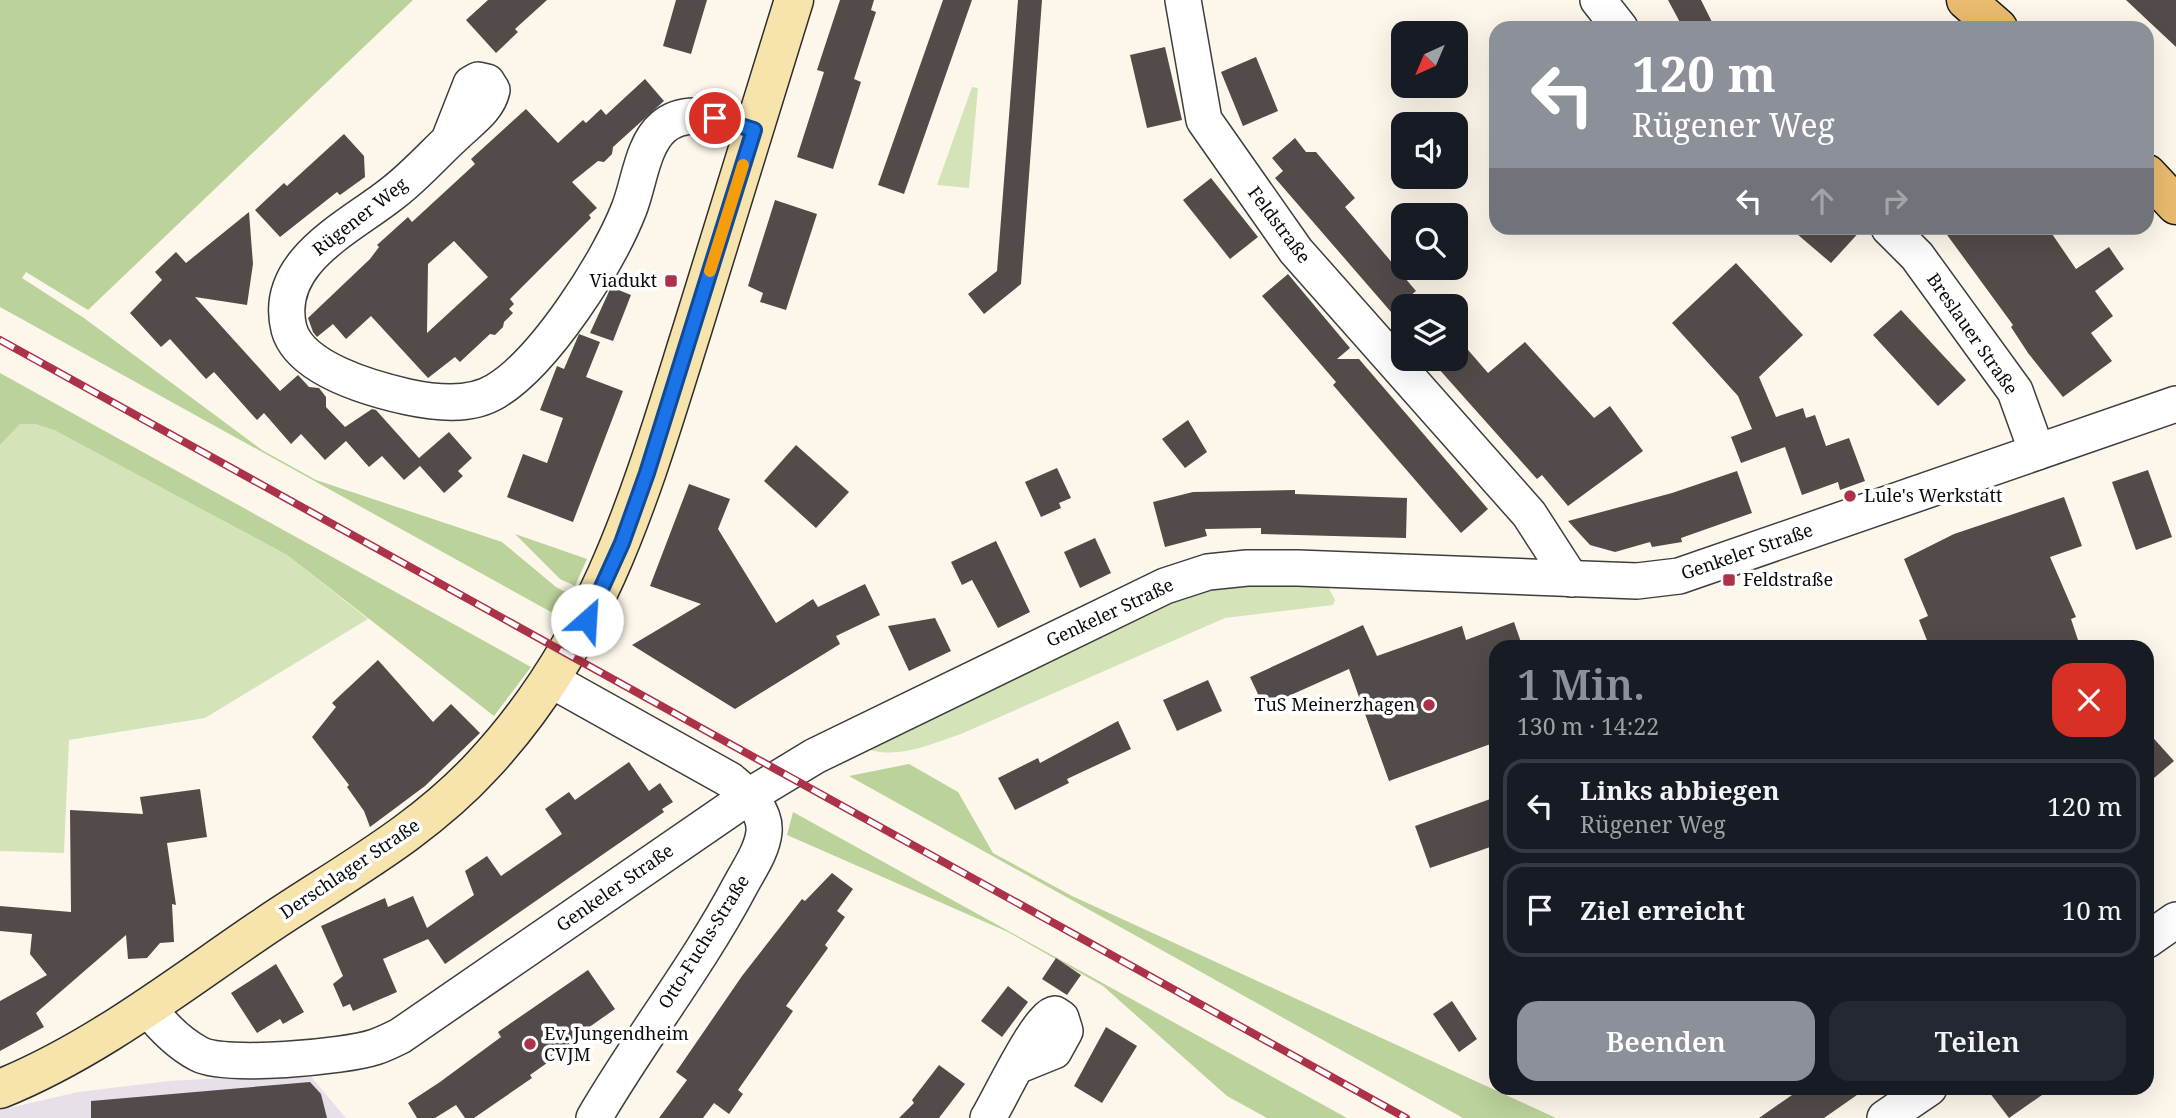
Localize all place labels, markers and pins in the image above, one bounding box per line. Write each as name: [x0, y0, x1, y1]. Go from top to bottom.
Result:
pin: [685, 88, 745, 148]
place label: Viadukt: [590, 268, 657, 292]
marker: Viadukt: [663, 273, 679, 289]
place label: Lule's Werkstatt: [1864, 483, 2002, 507]
marker: Lule's Werkstatt: [1842, 488, 1858, 504]
place label: Feldstraße: [1743, 567, 1833, 591]
marker: Feldstraße: [1721, 572, 1737, 588]
place label: TuS Meinerzhagen: [1254, 692, 1415, 716]
marker: TuS Meinerzhagen: [1421, 697, 1437, 713]
place label: Ev. Jungendheim CVJM: [544, 1021, 689, 1066]
marker: Ev. Jungendheim CVJM: [522, 1036, 538, 1052]

